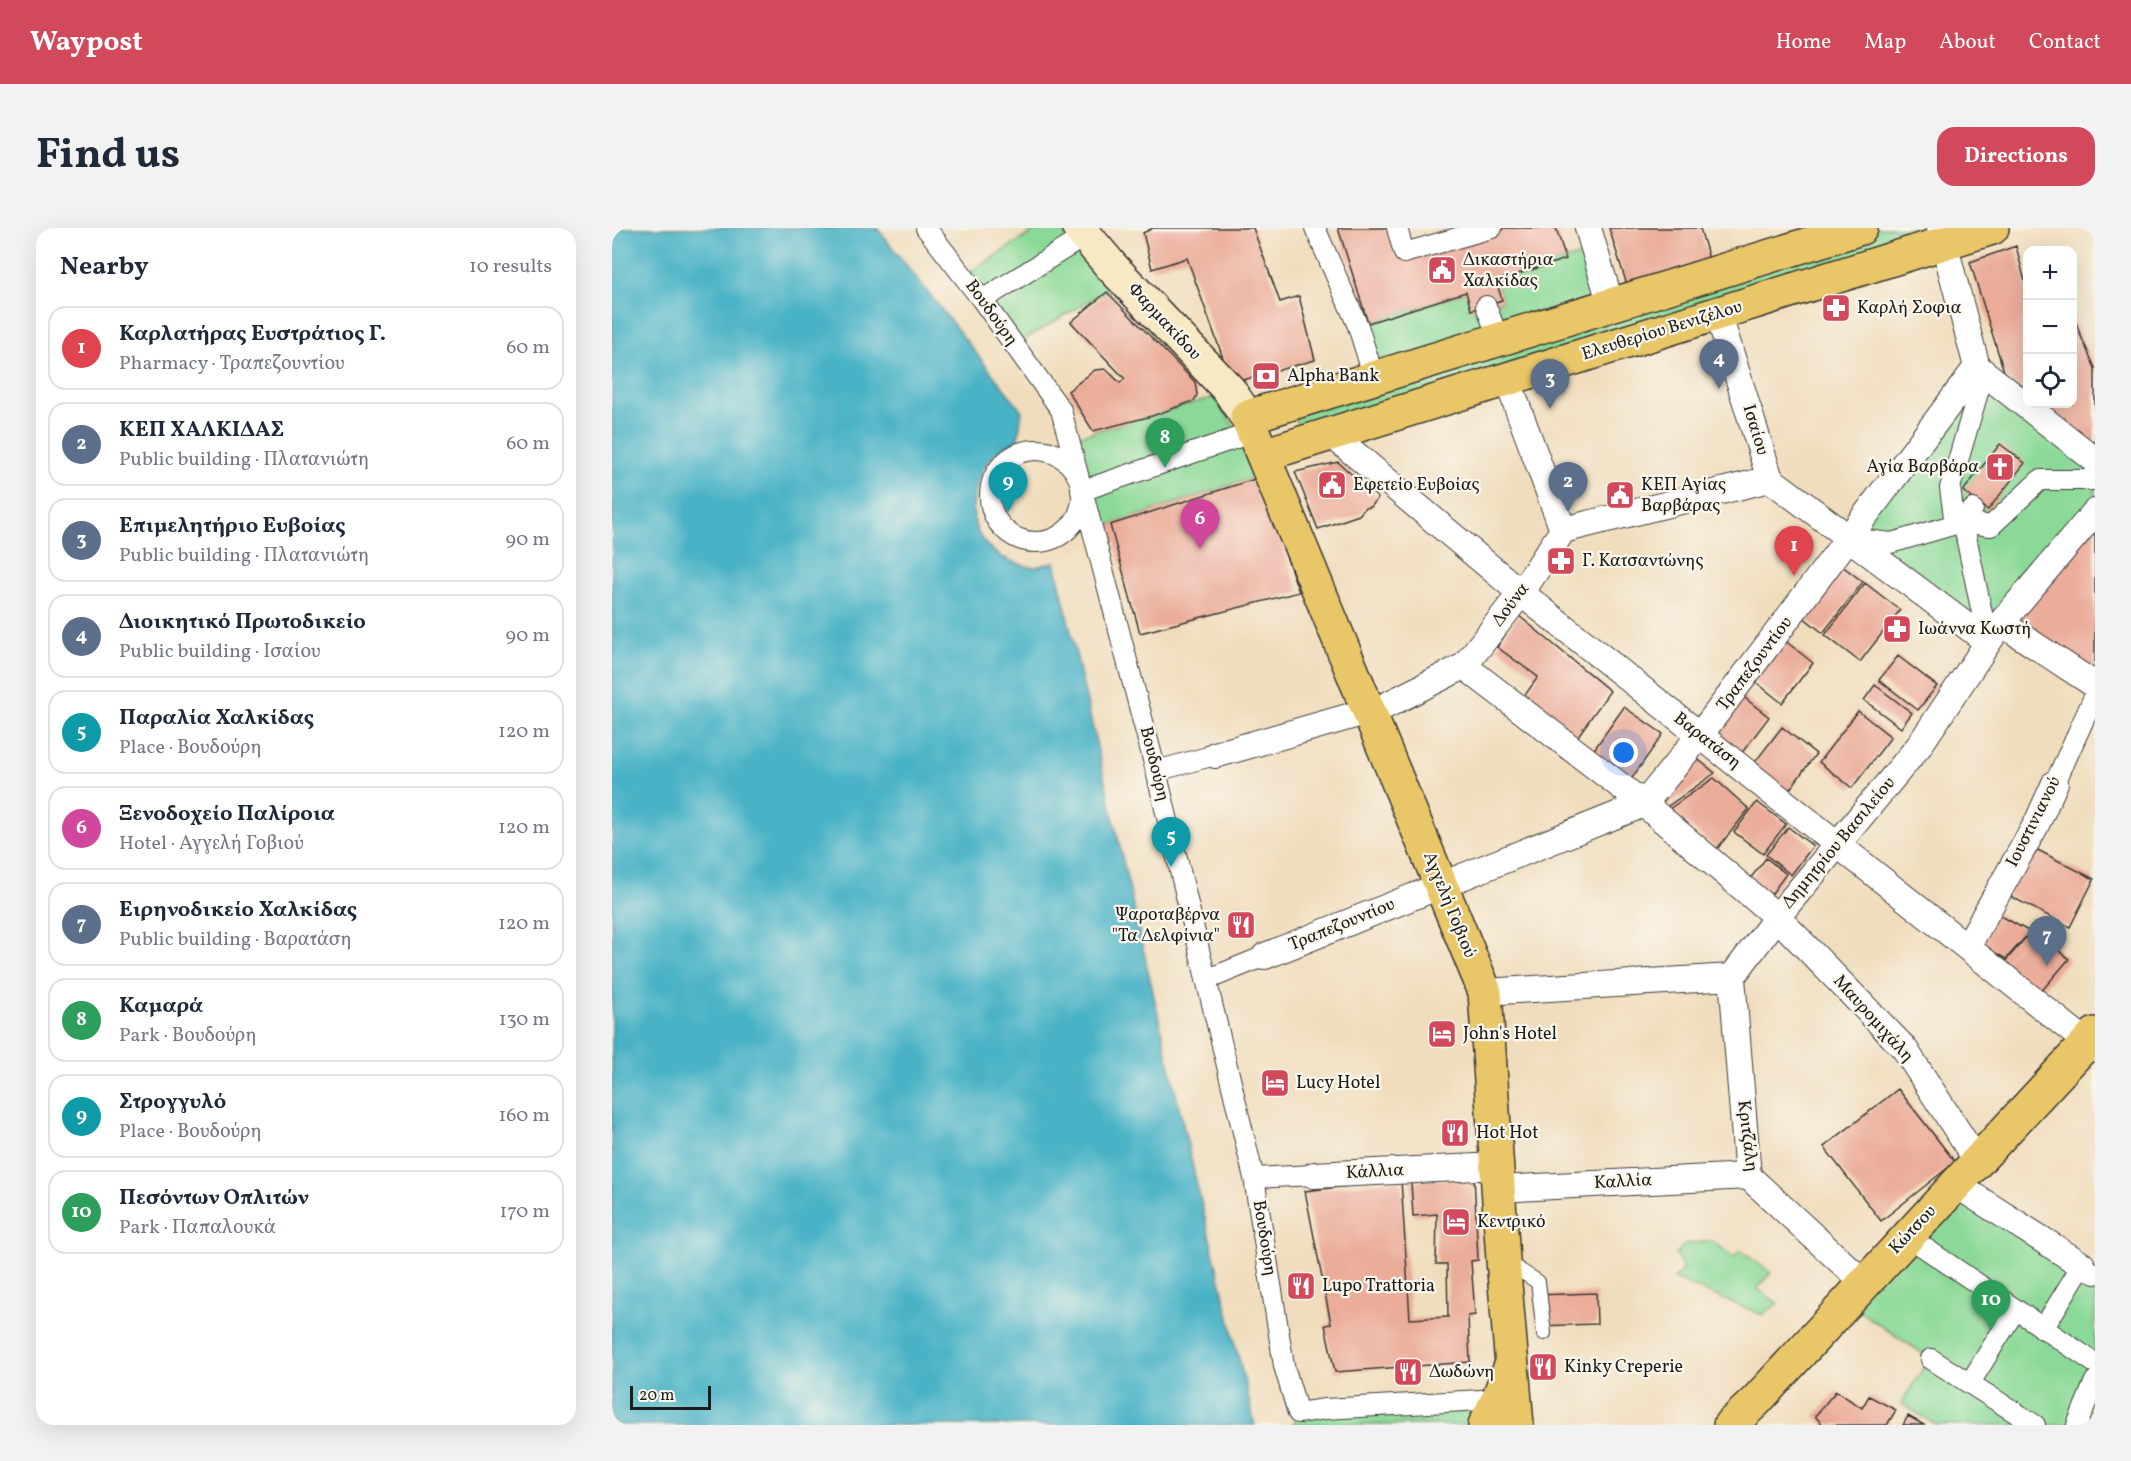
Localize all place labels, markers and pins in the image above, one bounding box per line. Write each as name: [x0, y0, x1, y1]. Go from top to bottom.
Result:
place label: Δικαστήρια Χαλκίδας: [1463, 248, 1554, 294]
public building icon: Δικαστήρια Χαλκίδας: [1426, 254, 1458, 286]
pharmacy icon: Καρλή Σοφια: [1820, 292, 1852, 324]
place label: Καρλή Σοφια: [1857, 296, 1962, 321]
pin: 4: [1700, 340, 1738, 389]
bank icon: Alpha Bank: [1250, 360, 1282, 392]
pin: 3: [1530, 360, 1570, 409]
place label: Alpha Bank: [1287, 364, 1379, 389]
pin: 8: [1146, 418, 1184, 468]
church icon: Αγία Βαρβάρα: [1984, 451, 2016, 483]
place label: Αγία Βαρβάρα: [1867, 455, 1979, 480]
pin: 9: [988, 462, 1028, 512]
pin: 2: [1548, 462, 1588, 512]
public building icon: Εφετείο Ευβοίας: [1316, 469, 1348, 501]
place label: Εφετείο Ευβοίας: [1353, 473, 1480, 498]
place label: ΚΕΠ Αγίας Βαρβάρας: [1641, 473, 1726, 519]
public building icon: ΚΕΠ Αγίας Βαρβάρας: [1604, 479, 1636, 511]
pin: 6: [1180, 500, 1220, 549]
pin: 1: [1774, 526, 1814, 576]
pharmacy icon: Γ. Κατσαντώνης: [1545, 545, 1577, 577]
place label: Γ. Κατσαντώνης: [1582, 549, 1704, 574]
pharmacy icon: Ιωάννα Κωστή: [1881, 613, 1913, 645]
place label: Ιωάννα Κωστή: [1918, 617, 2031, 642]
pin: 5: [1152, 818, 1190, 867]
place label: Ψαροταβέρνα "Τα Δελφίνια": [1112, 903, 1220, 949]
restaurant icon: Ψαροταβέρνα "Τα Δελφίνια": [1225, 909, 1257, 941]
pin: 7: [2028, 916, 2066, 966]
hotel icon: John's Hotel: [1426, 1018, 1458, 1050]
place label: John's Hotel: [1463, 1022, 1557, 1047]
hotel icon: Lucy Hotel: [1259, 1067, 1291, 1099]
place label: Lucy Hotel: [1296, 1071, 1380, 1096]
restaurant icon: Hot Hot: [1439, 1117, 1471, 1149]
place label: Hot Hot: [1476, 1121, 1539, 1146]
hotel icon: Κεντρικό: [1440, 1206, 1472, 1238]
place label: Κεντρικό: [1477, 1210, 1546, 1235]
restaurant icon: Lupo Trattoria: [1285, 1270, 1317, 1302]
place label: Lupo Trattoria: [1322, 1274, 1435, 1299]
pin: 10: [1972, 1280, 2010, 1330]
restaurant icon: Kinky Creperie: [1527, 1351, 1559, 1383]
place label: Kinky Creperie: [1564, 1355, 1683, 1380]
restaurant icon: Δωδώνη: [1392, 1356, 1424, 1388]
place label: Δωδώνη: [1429, 1360, 1494, 1385]

